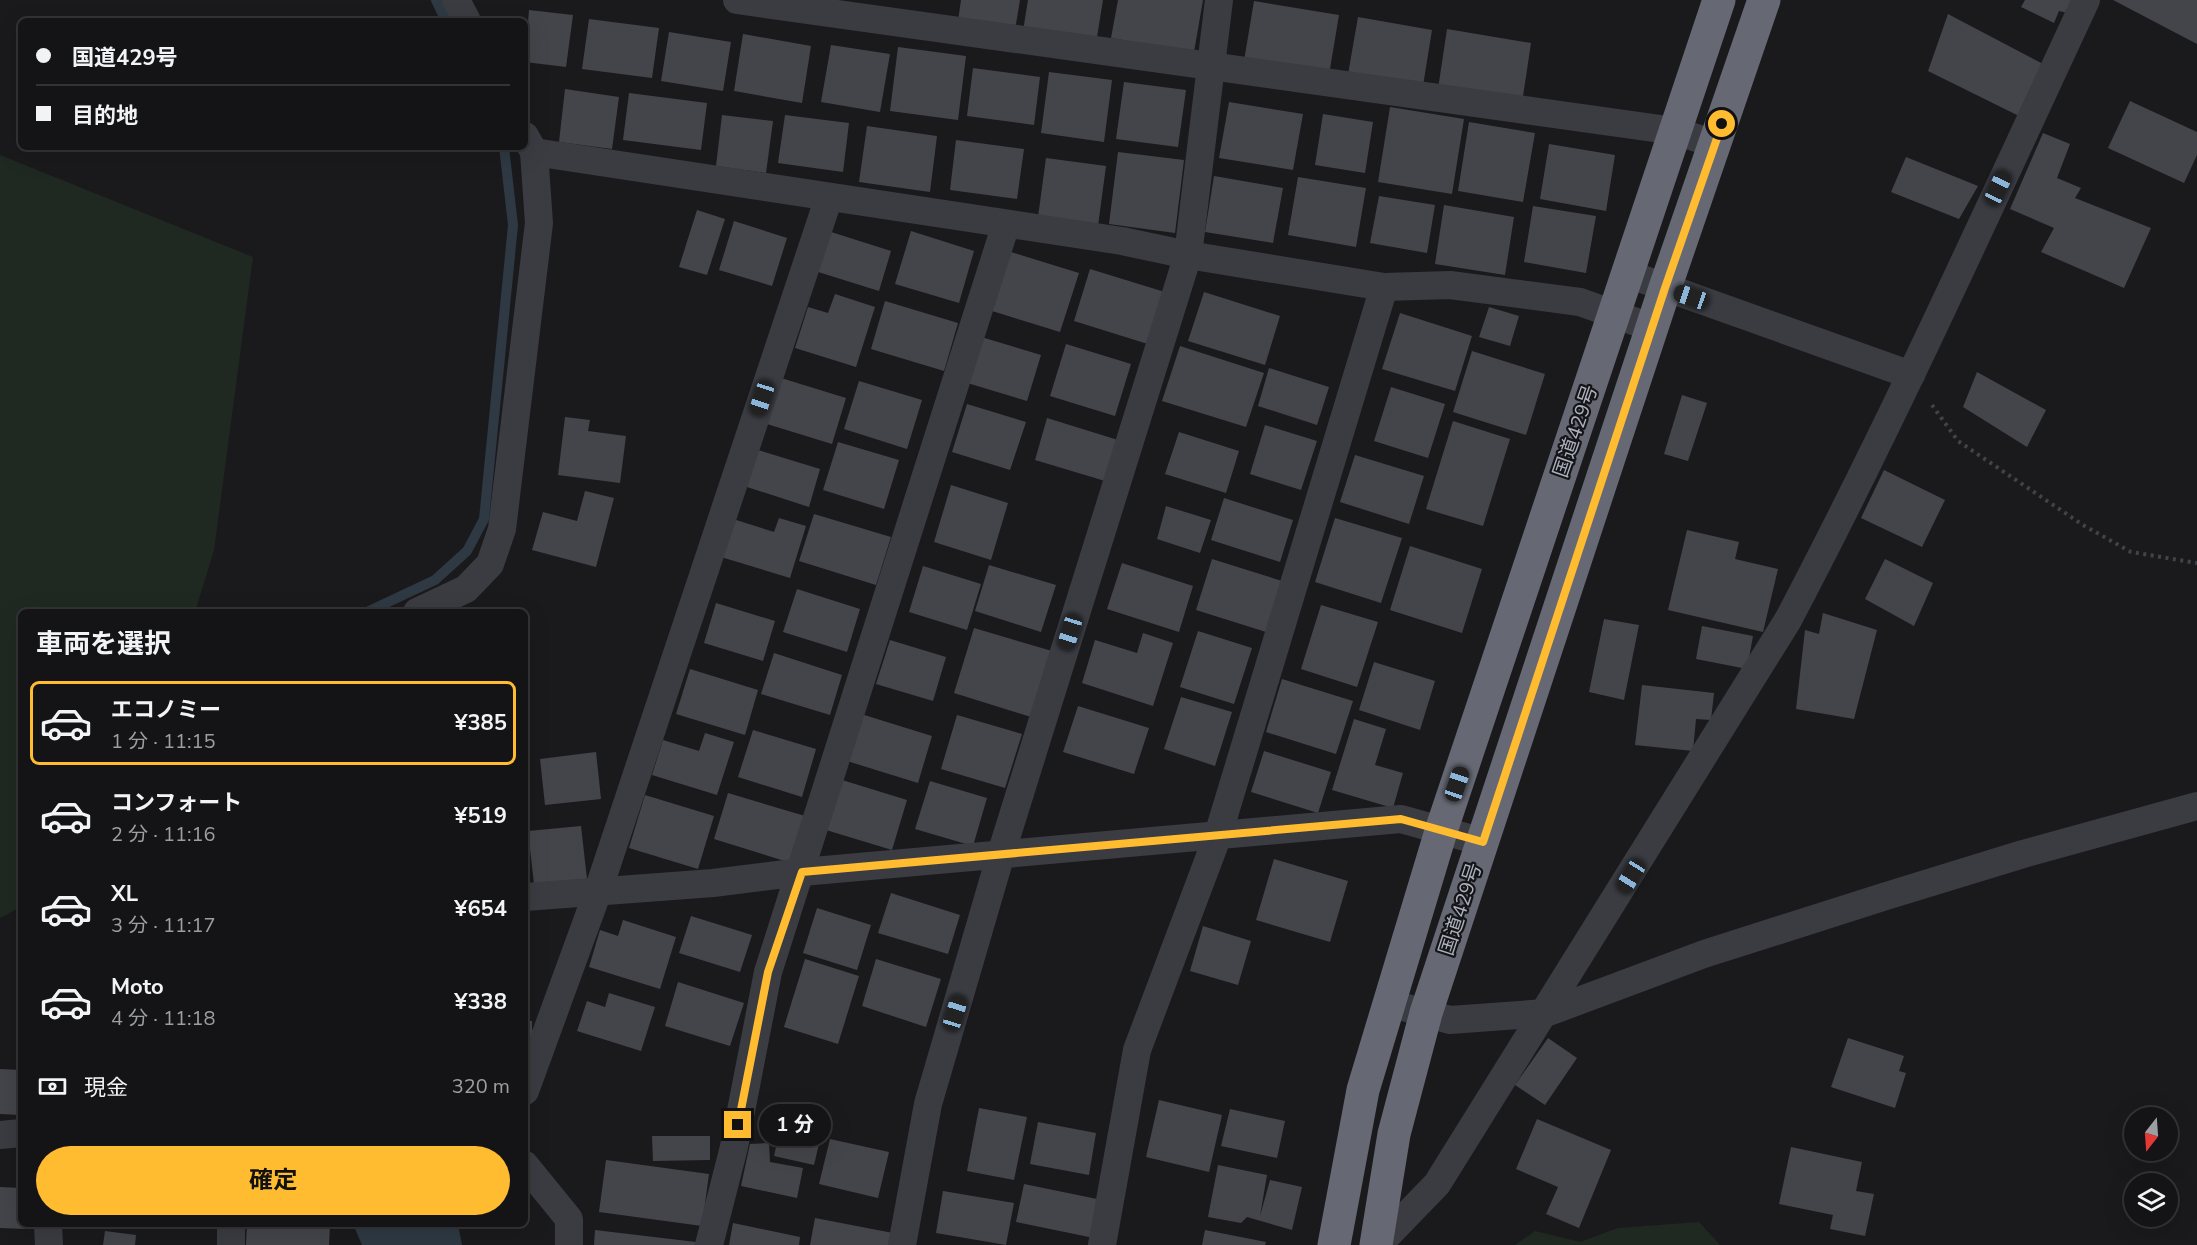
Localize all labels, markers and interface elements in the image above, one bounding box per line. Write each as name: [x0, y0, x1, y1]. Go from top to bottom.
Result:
text: 国道429号: [72, 43, 178, 73]
text: 目的地: [72, 101, 138, 131]
route start: [1708, 110, 1735, 137]
car: [1982, 168, 2014, 208]
car: [1671, 283, 1711, 311]
car: [748, 378, 776, 418]
street label: 国道429号: [1547, 381, 1604, 481]
car: [1056, 612, 1084, 652]
text: 車両を選択: [36, 626, 171, 663]
text: エコノミー: [111, 695, 221, 725]
icon: car: [39, 696, 93, 750]
text: ¥385: [454, 708, 507, 738]
text: 1 分 · 11:15: [111, 728, 216, 755]
car: [1443, 764, 1471, 804]
text: コンフォート: [111, 788, 242, 818]
icon: car: [39, 789, 93, 843]
text: ¥519: [454, 801, 507, 831]
text: 2 分 · 11:16: [111, 821, 216, 848]
car: [1614, 856, 1648, 896]
street label: 国道429号: [1433, 859, 1488, 959]
text: XL: [111, 879, 138, 909]
icon: car: [39, 882, 93, 936]
text: ¥654: [454, 894, 507, 924]
text: 3 分 · 11:17: [111, 912, 216, 939]
text: Moto: [111, 972, 164, 1002]
icon: car: [39, 975, 93, 1029]
text: ¥338: [454, 987, 507, 1017]
car: [941, 993, 969, 1033]
text: 4 分 · 11:18: [111, 1005, 216, 1032]
icon: cash: [36, 1070, 69, 1103]
text: 現金: [84, 1073, 128, 1103]
text: 320 m: [452, 1073, 510, 1100]
callout: 1 分: [759, 1104, 831, 1146]
north arrow: [2124, 1107, 2178, 1161]
map controls: [2124, 1107, 2178, 1227]
route end: [724, 1111, 751, 1138]
text: 1 分: [776, 1111, 814, 1138]
button: 確定: [36, 1146, 510, 1215]
button: layers: [2124, 1173, 2178, 1227]

